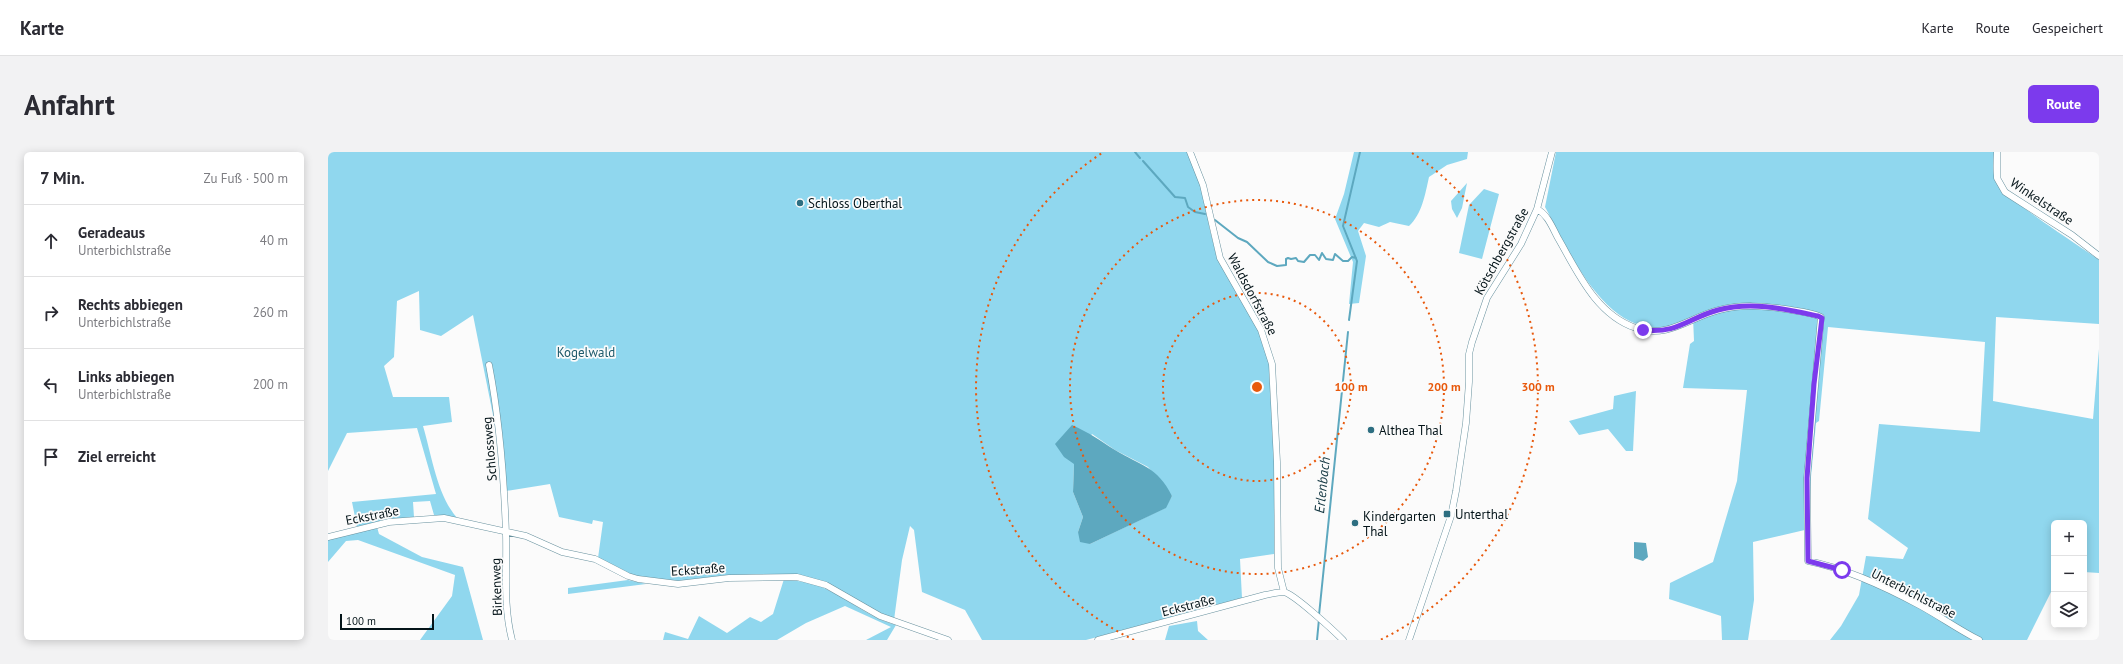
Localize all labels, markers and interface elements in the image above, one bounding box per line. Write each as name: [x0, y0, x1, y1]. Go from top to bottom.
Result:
text: Karte: [20, 16, 64, 40]
text: Karte: [1922, 19, 1954, 37]
text: Route: [1976, 19, 2010, 37]
text: Gespeichert: [2032, 19, 2103, 37]
button: Route: [2028, 85, 2099, 123]
text: Anfahrt: [24, 86, 115, 123]
text: 7 Min.: [40, 167, 85, 189]
text: Zu Fuß · 500 m: [204, 170, 288, 187]
street label: Winkelstraße: [2007, 174, 2077, 229]
place label: Schloss Oberthal: [808, 195, 902, 212]
marker: Schloss Oberthal: [795, 198, 805, 208]
street label: Kötschbergstraße: [1470, 205, 1532, 298]
text: Geradeaus: [78, 223, 145, 242]
icon: ahead: [40, 230, 62, 252]
text: 40 m: [260, 232, 288, 249]
text: Unterbichlstraße: [78, 242, 171, 259]
street label: Waldsdorfstraße: [1224, 250, 1281, 338]
text: Rechts abbiegen: [78, 295, 183, 314]
icon: right: [40, 302, 62, 324]
text: 260 m: [253, 304, 288, 321]
text: Unterbichlstraße: [78, 314, 171, 331]
route end: [1634, 321, 1652, 339]
park label: Kogelwald: [557, 344, 615, 361]
text: Links abbiegen: [78, 367, 174, 386]
icon: left: [40, 374, 62, 396]
text: 200 m: [253, 376, 288, 393]
text: 100 m: [1334, 379, 1368, 394]
text: 200 m: [1427, 379, 1461, 394]
text: 300 m: [1521, 379, 1555, 394]
centre of rings: [1250, 380, 1264, 394]
text: Unterbichlstraße: [78, 386, 171, 403]
street label: Schlossweg: [478, 416, 501, 482]
place label: Althea Thal: [1379, 422, 1443, 439]
marker: Althea Thal: [1366, 425, 1376, 435]
icon: arrive: [40, 446, 62, 468]
text: Ziel erreicht: [78, 447, 156, 466]
water label: Erlenbach: [1310, 456, 1334, 514]
street label: Eckstraße: [344, 502, 400, 529]
place label: Unterthal: [1455, 506, 1508, 523]
place label: Kindergarten Thal: [1363, 508, 1436, 540]
marker: Unterthal: [1442, 509, 1452, 519]
marker: Kindergarten Thal: [1350, 518, 1360, 528]
map controls: [2051, 520, 2087, 628]
button: +: [2051, 520, 2087, 556]
button: −: [2051, 556, 2087, 592]
street label: Birkenweg: [487, 558, 506, 616]
street label: Eckstraße: [670, 559, 726, 580]
route start: [1833, 561, 1851, 579]
street label: Unterbichlstraße: [1868, 565, 1959, 622]
street label: Eckstraße: [1160, 591, 1216, 620]
button: layers: [2051, 592, 2087, 628]
scale bar: [340, 612, 434, 631]
text: 100 m: [346, 614, 376, 628]

